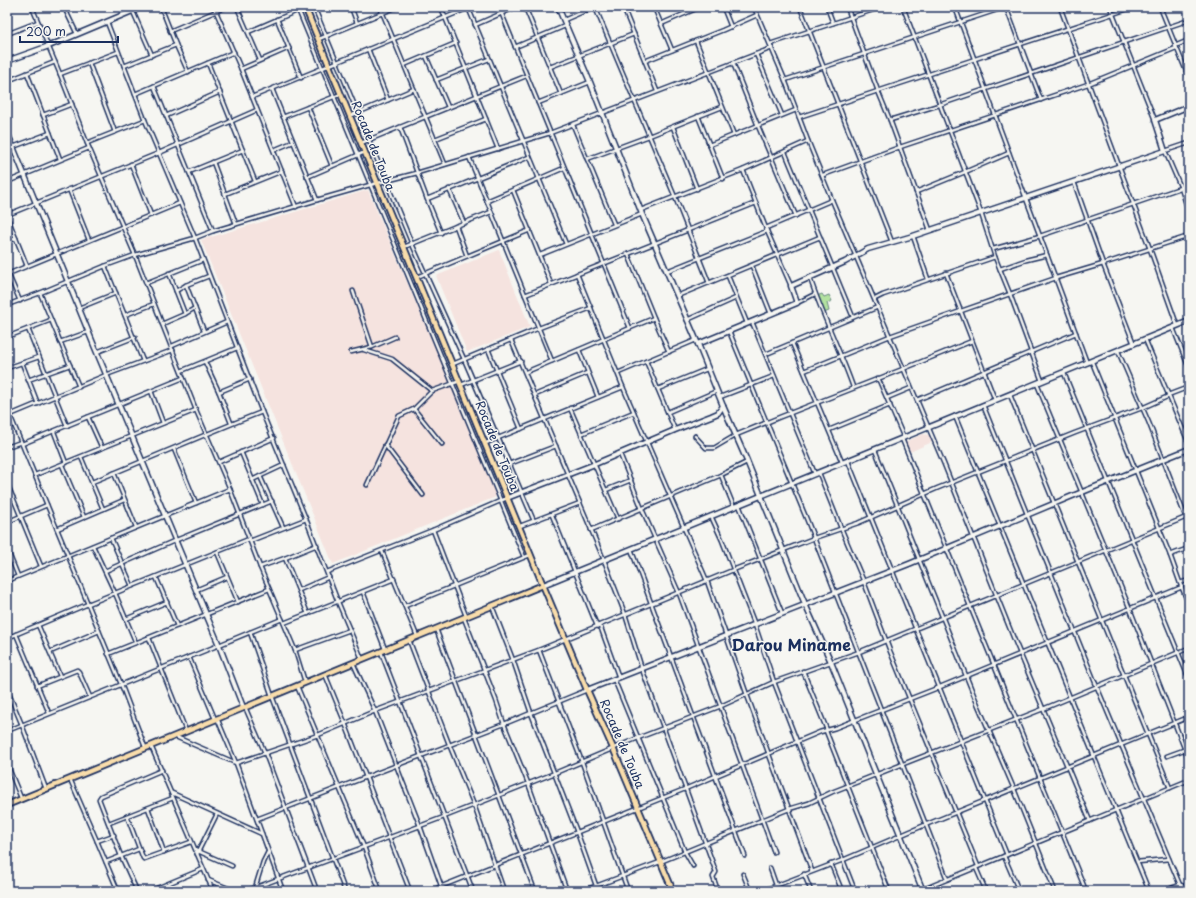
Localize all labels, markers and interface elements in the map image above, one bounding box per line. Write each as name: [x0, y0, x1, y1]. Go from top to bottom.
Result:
scale bar: [20, 18, 118, 44]
text: 200 m: [26, 22, 66, 40]
street label: Rocade de Touba: [348, 98, 400, 194]
street label: Rocade de Touba: [472, 398, 524, 494]
district label: Darou Miname: [731, 632, 851, 656]
street label: Rocade de Touba: [596, 696, 650, 792]

